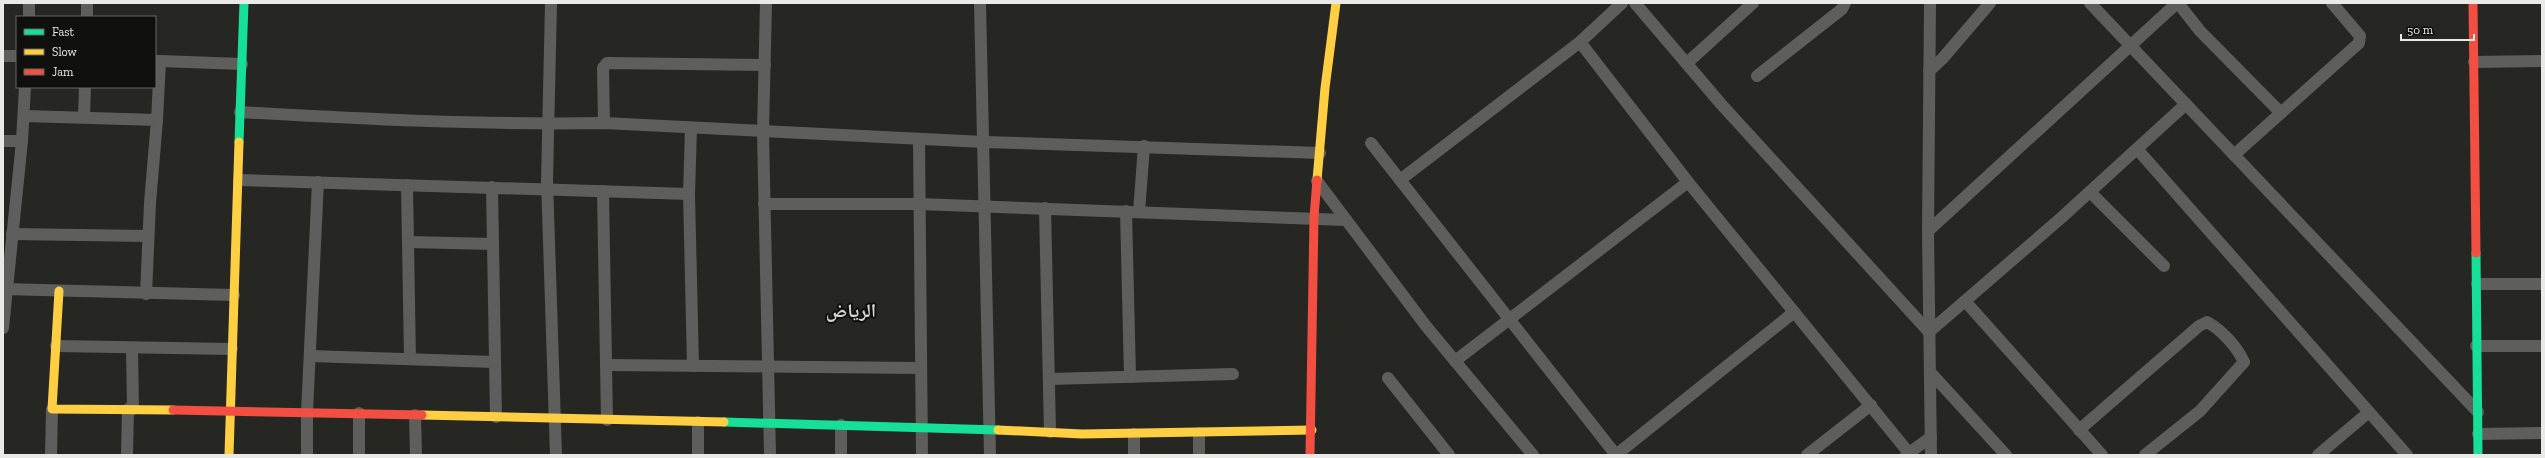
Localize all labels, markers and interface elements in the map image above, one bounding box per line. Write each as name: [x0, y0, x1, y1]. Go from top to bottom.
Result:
legend: [16, 16, 156, 88]
scale bar: [2401, 16, 2474, 42]
text: 50 m: [2407, 23, 2434, 37]
text: Fast: [52, 25, 75, 39]
text: Slow: [52, 45, 78, 59]
text: Jam: [52, 65, 74, 79]
district label: الرياض: [826, 299, 876, 322]

